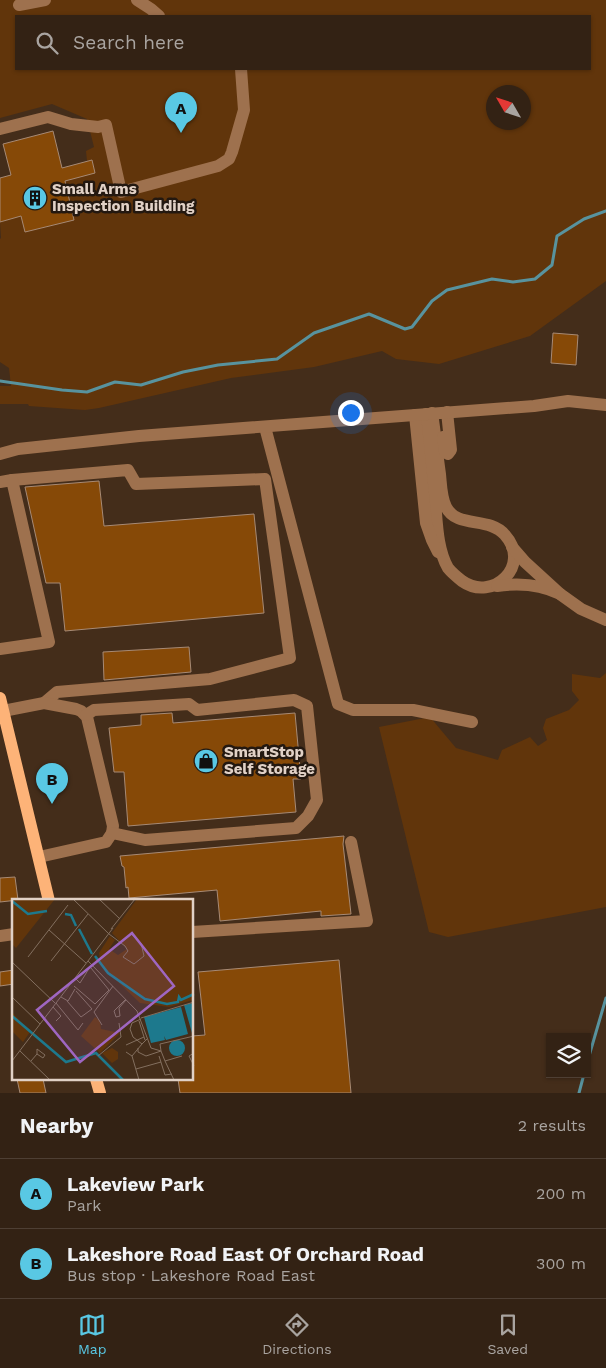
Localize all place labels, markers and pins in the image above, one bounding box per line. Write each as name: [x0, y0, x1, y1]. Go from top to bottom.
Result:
pin: A: [165, 92, 197, 133]
place label: Small Arms Inspection Building: [52, 180, 195, 215]
building icon: Small Arms Inspection Building: [22, 185, 48, 211]
place label: SmartStop Self Storage: [224, 743, 315, 778]
shop icon: SmartStop Self Storage: [193, 748, 219, 774]
pin: B: [36, 763, 68, 804]

